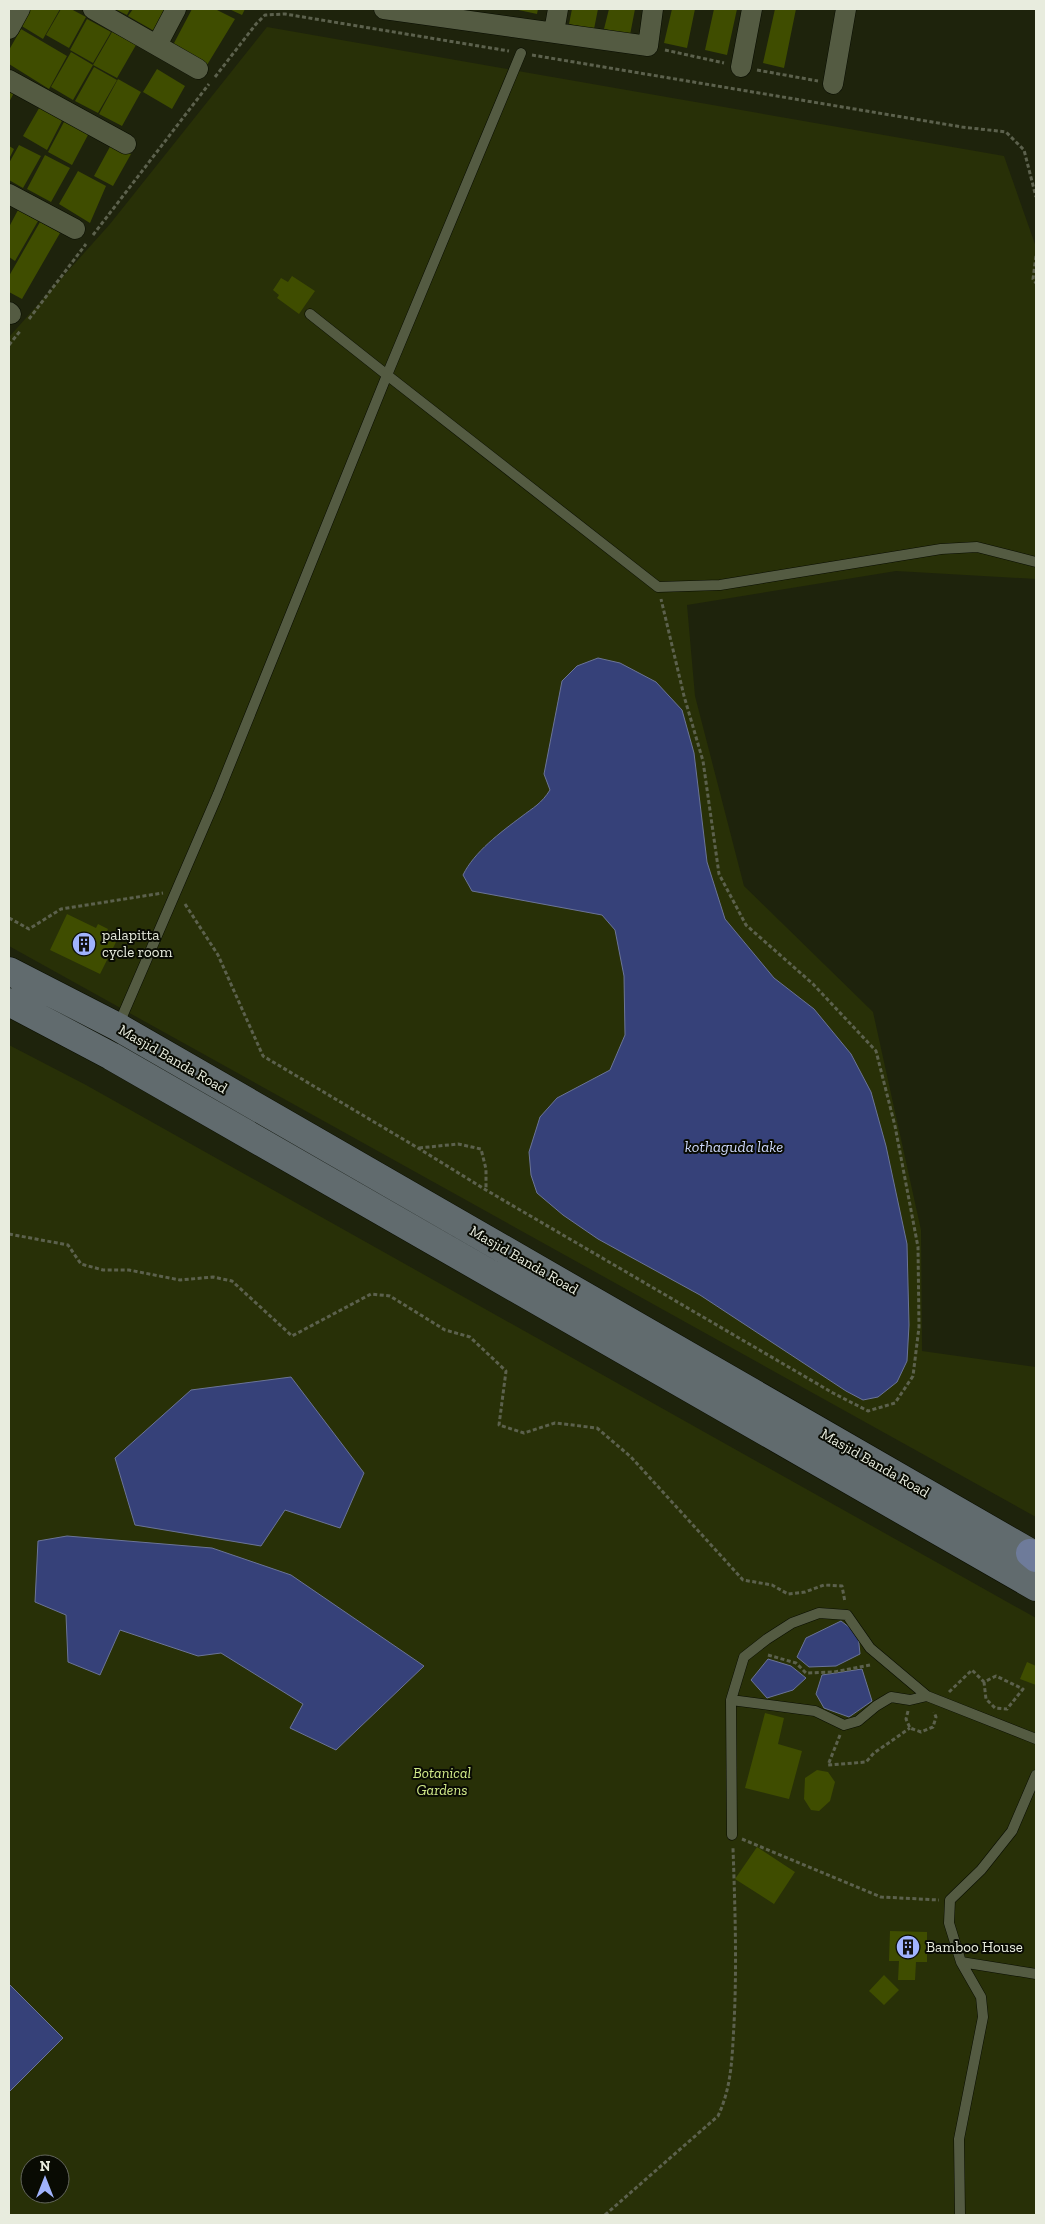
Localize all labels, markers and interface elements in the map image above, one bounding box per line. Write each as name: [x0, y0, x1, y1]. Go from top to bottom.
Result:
place label: palapitta cycle room: [102, 926, 172, 961]
building icon: palapitta cycle room: [71, 931, 97, 957]
street label: Masjid Banda Road: [115, 1021, 231, 1098]
water label: kothaguda lake: [685, 1137, 783, 1156]
street label: Masjid Banda Road: [466, 1222, 582, 1299]
street label: Masjid Banda Road: [817, 1425, 933, 1502]
park label: Botanical Gardens: [413, 1764, 471, 1799]
building icon: Bamboo House: [895, 1934, 921, 1960]
place label: Bamboo House: [926, 1938, 1023, 1956]
north arrow: [20, 2154, 70, 2204]
text: N: [40, 2158, 51, 2175]

